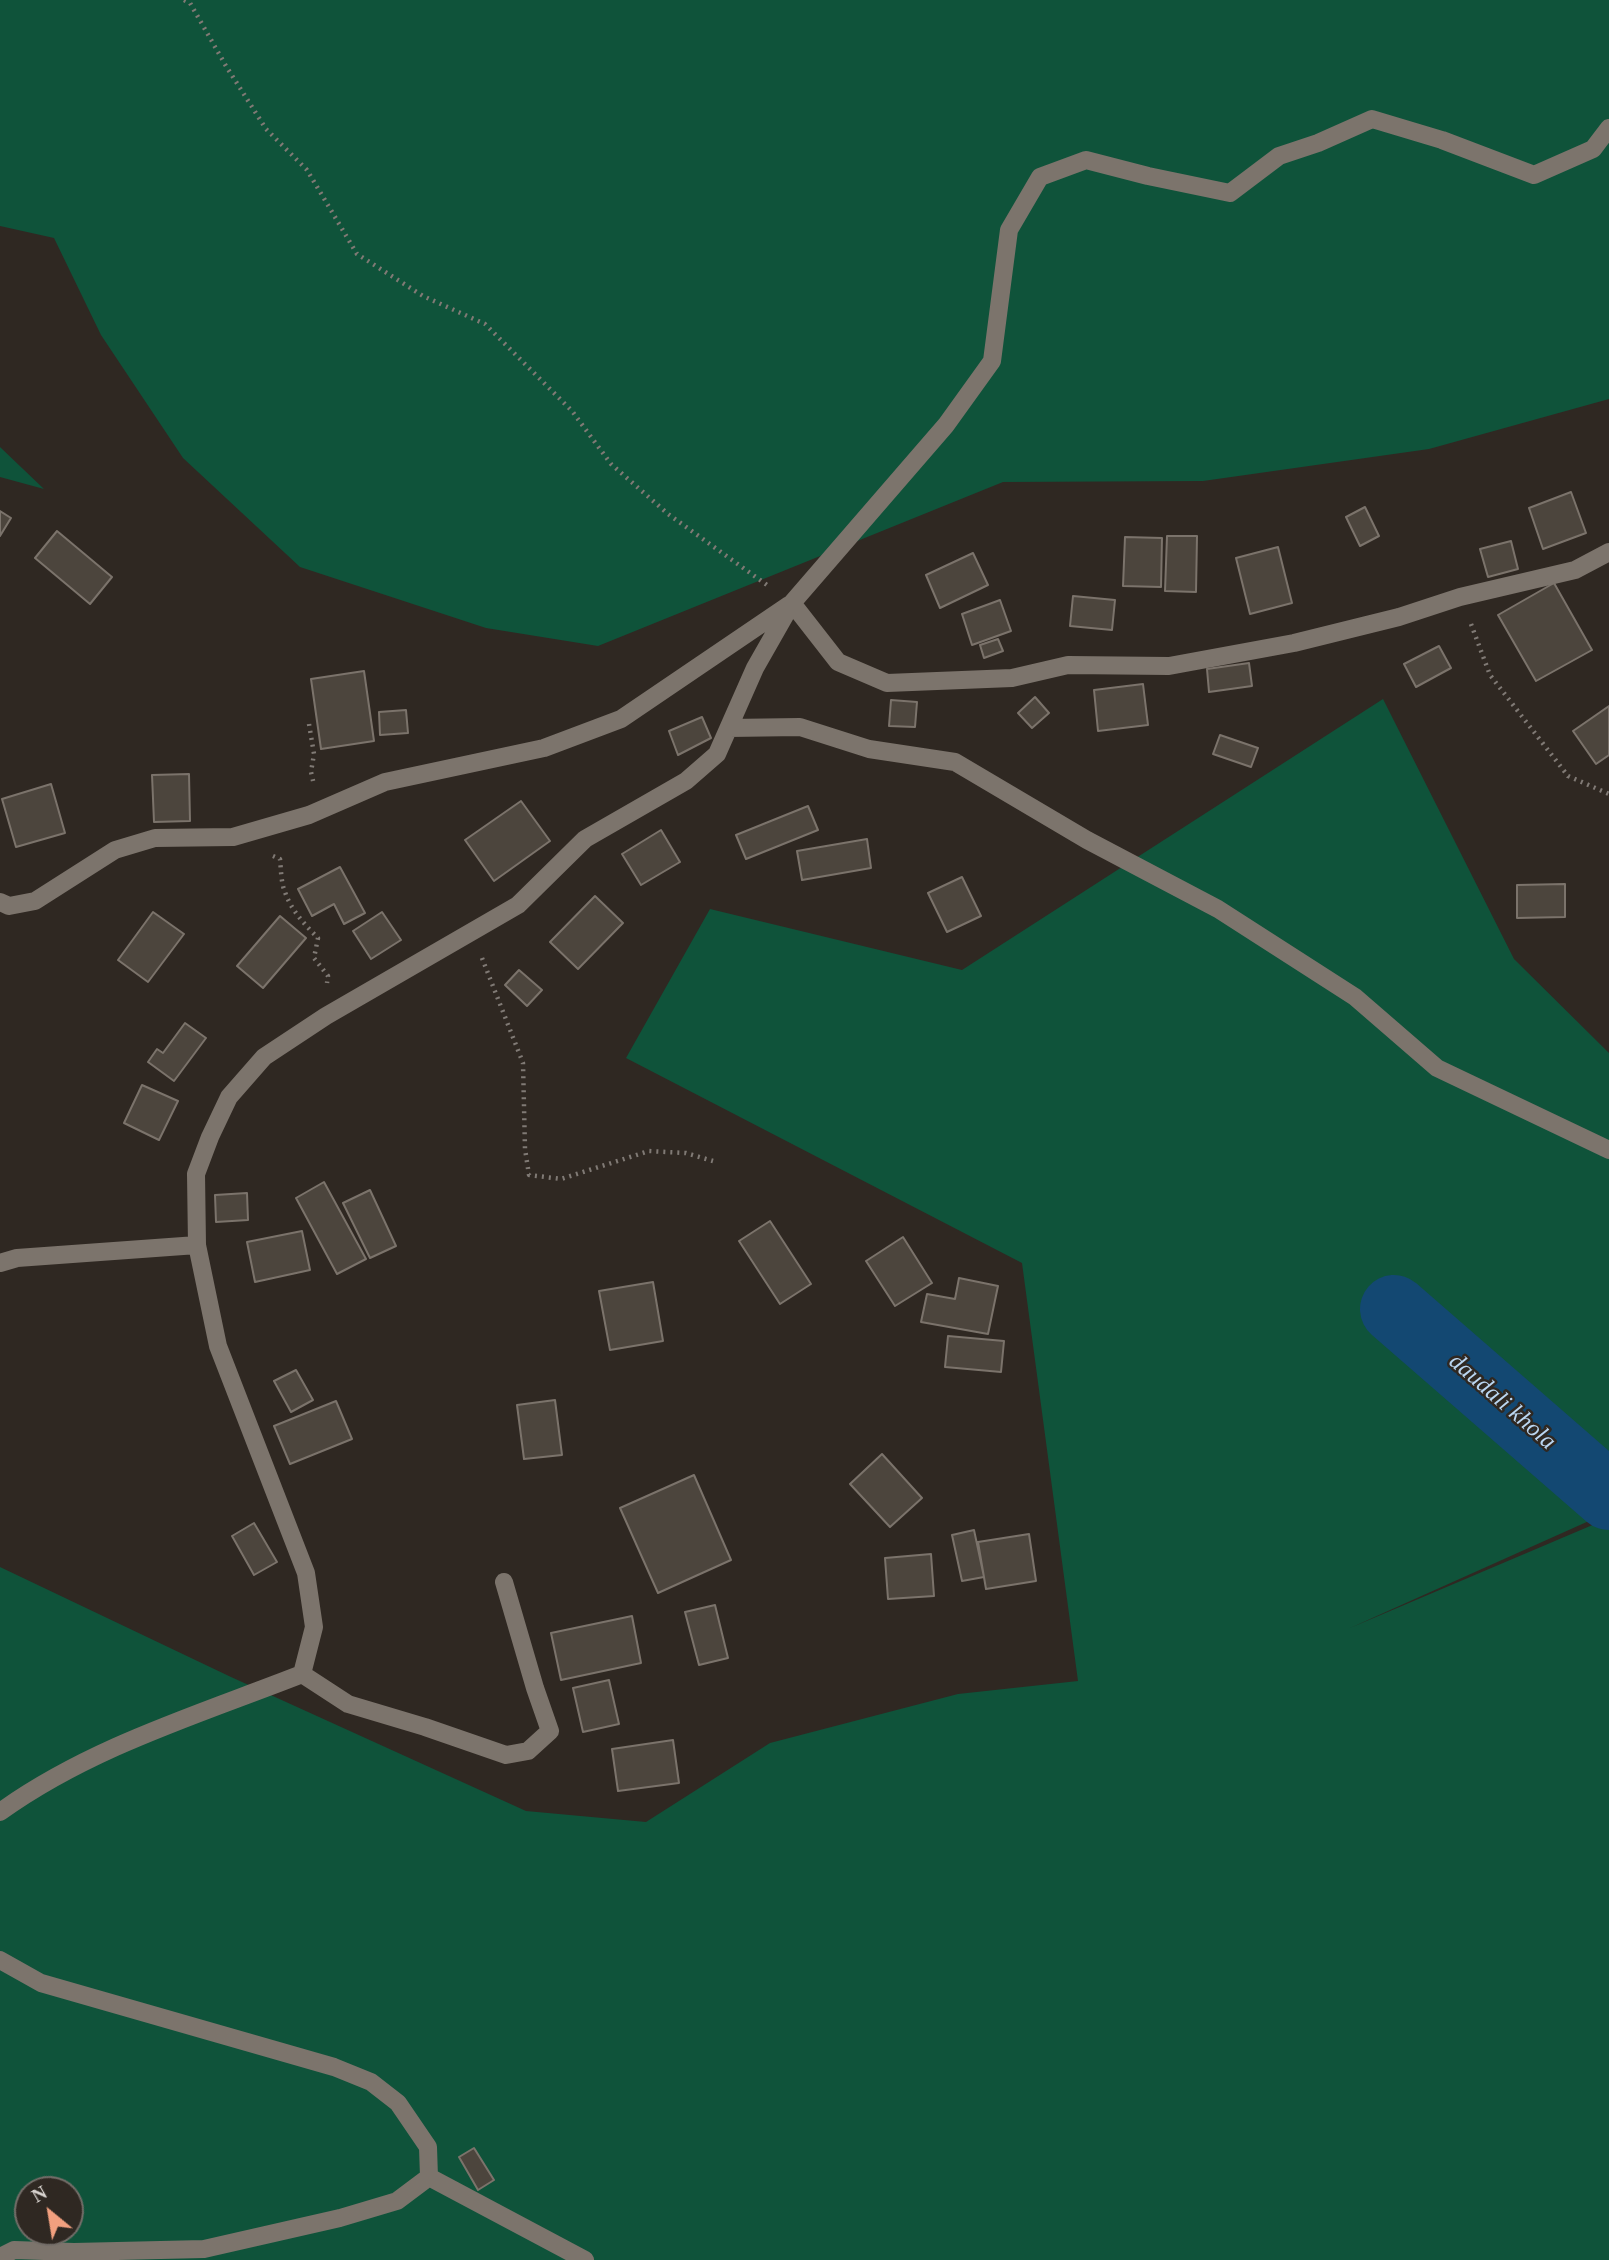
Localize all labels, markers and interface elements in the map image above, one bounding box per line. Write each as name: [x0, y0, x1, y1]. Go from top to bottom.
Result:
water label: daudali khola: [1435, 1341, 1569, 1463]
north arrow: [14, 2176, 84, 2246]
text: N: [28, 2182, 50, 2207]

